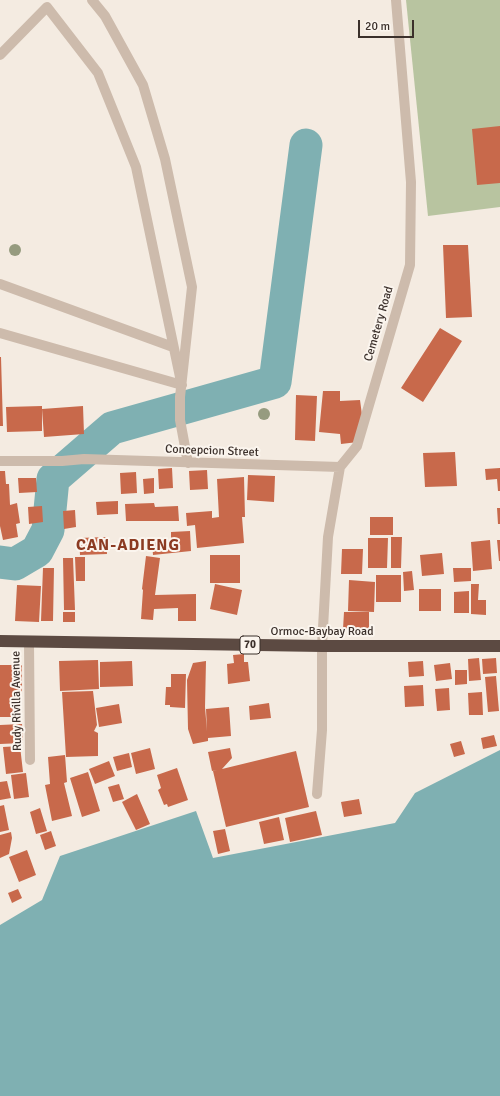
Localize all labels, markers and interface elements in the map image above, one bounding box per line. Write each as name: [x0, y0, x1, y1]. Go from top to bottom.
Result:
scale bar: [360, 12, 416, 38]
text: 20 m: [365, 19, 390, 34]
street label: Cemetery Road: [361, 285, 397, 363]
street label: Concepcion Street: [165, 442, 259, 460]
district label: CAN-ADIENG: [76, 536, 180, 556]
street label: Ormoc-Baybay Road: [271, 625, 373, 639]
road number: 70: [240, 636, 260, 654]
street label: Rudy Rivilla Avenue: [9, 651, 25, 751]

